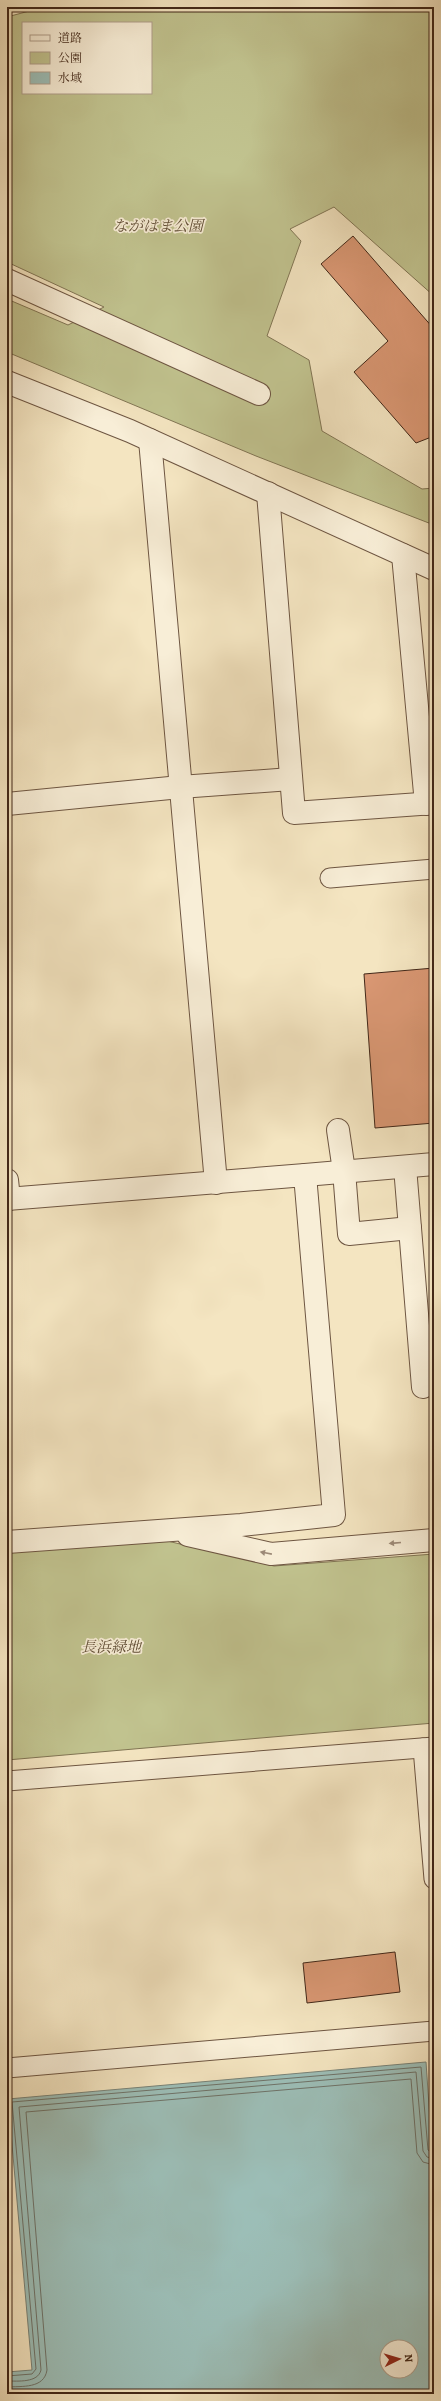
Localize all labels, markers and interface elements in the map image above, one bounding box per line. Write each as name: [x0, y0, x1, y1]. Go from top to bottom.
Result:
legend: [22, 22, 152, 94]
text: 道路: [58, 30, 82, 46]
text: 公園: [58, 50, 82, 66]
text: 水域: [58, 70, 82, 86]
park label: ながはま公園: [113, 216, 206, 236]
one-way arrow: [389, 1540, 401, 1547]
one-way arrow: [260, 1549, 272, 1555]
park label: 長浜緑地: [81, 1637, 143, 1657]
north arrow: [379, 2339, 419, 2379]
text: N: [401, 2354, 416, 2363]

